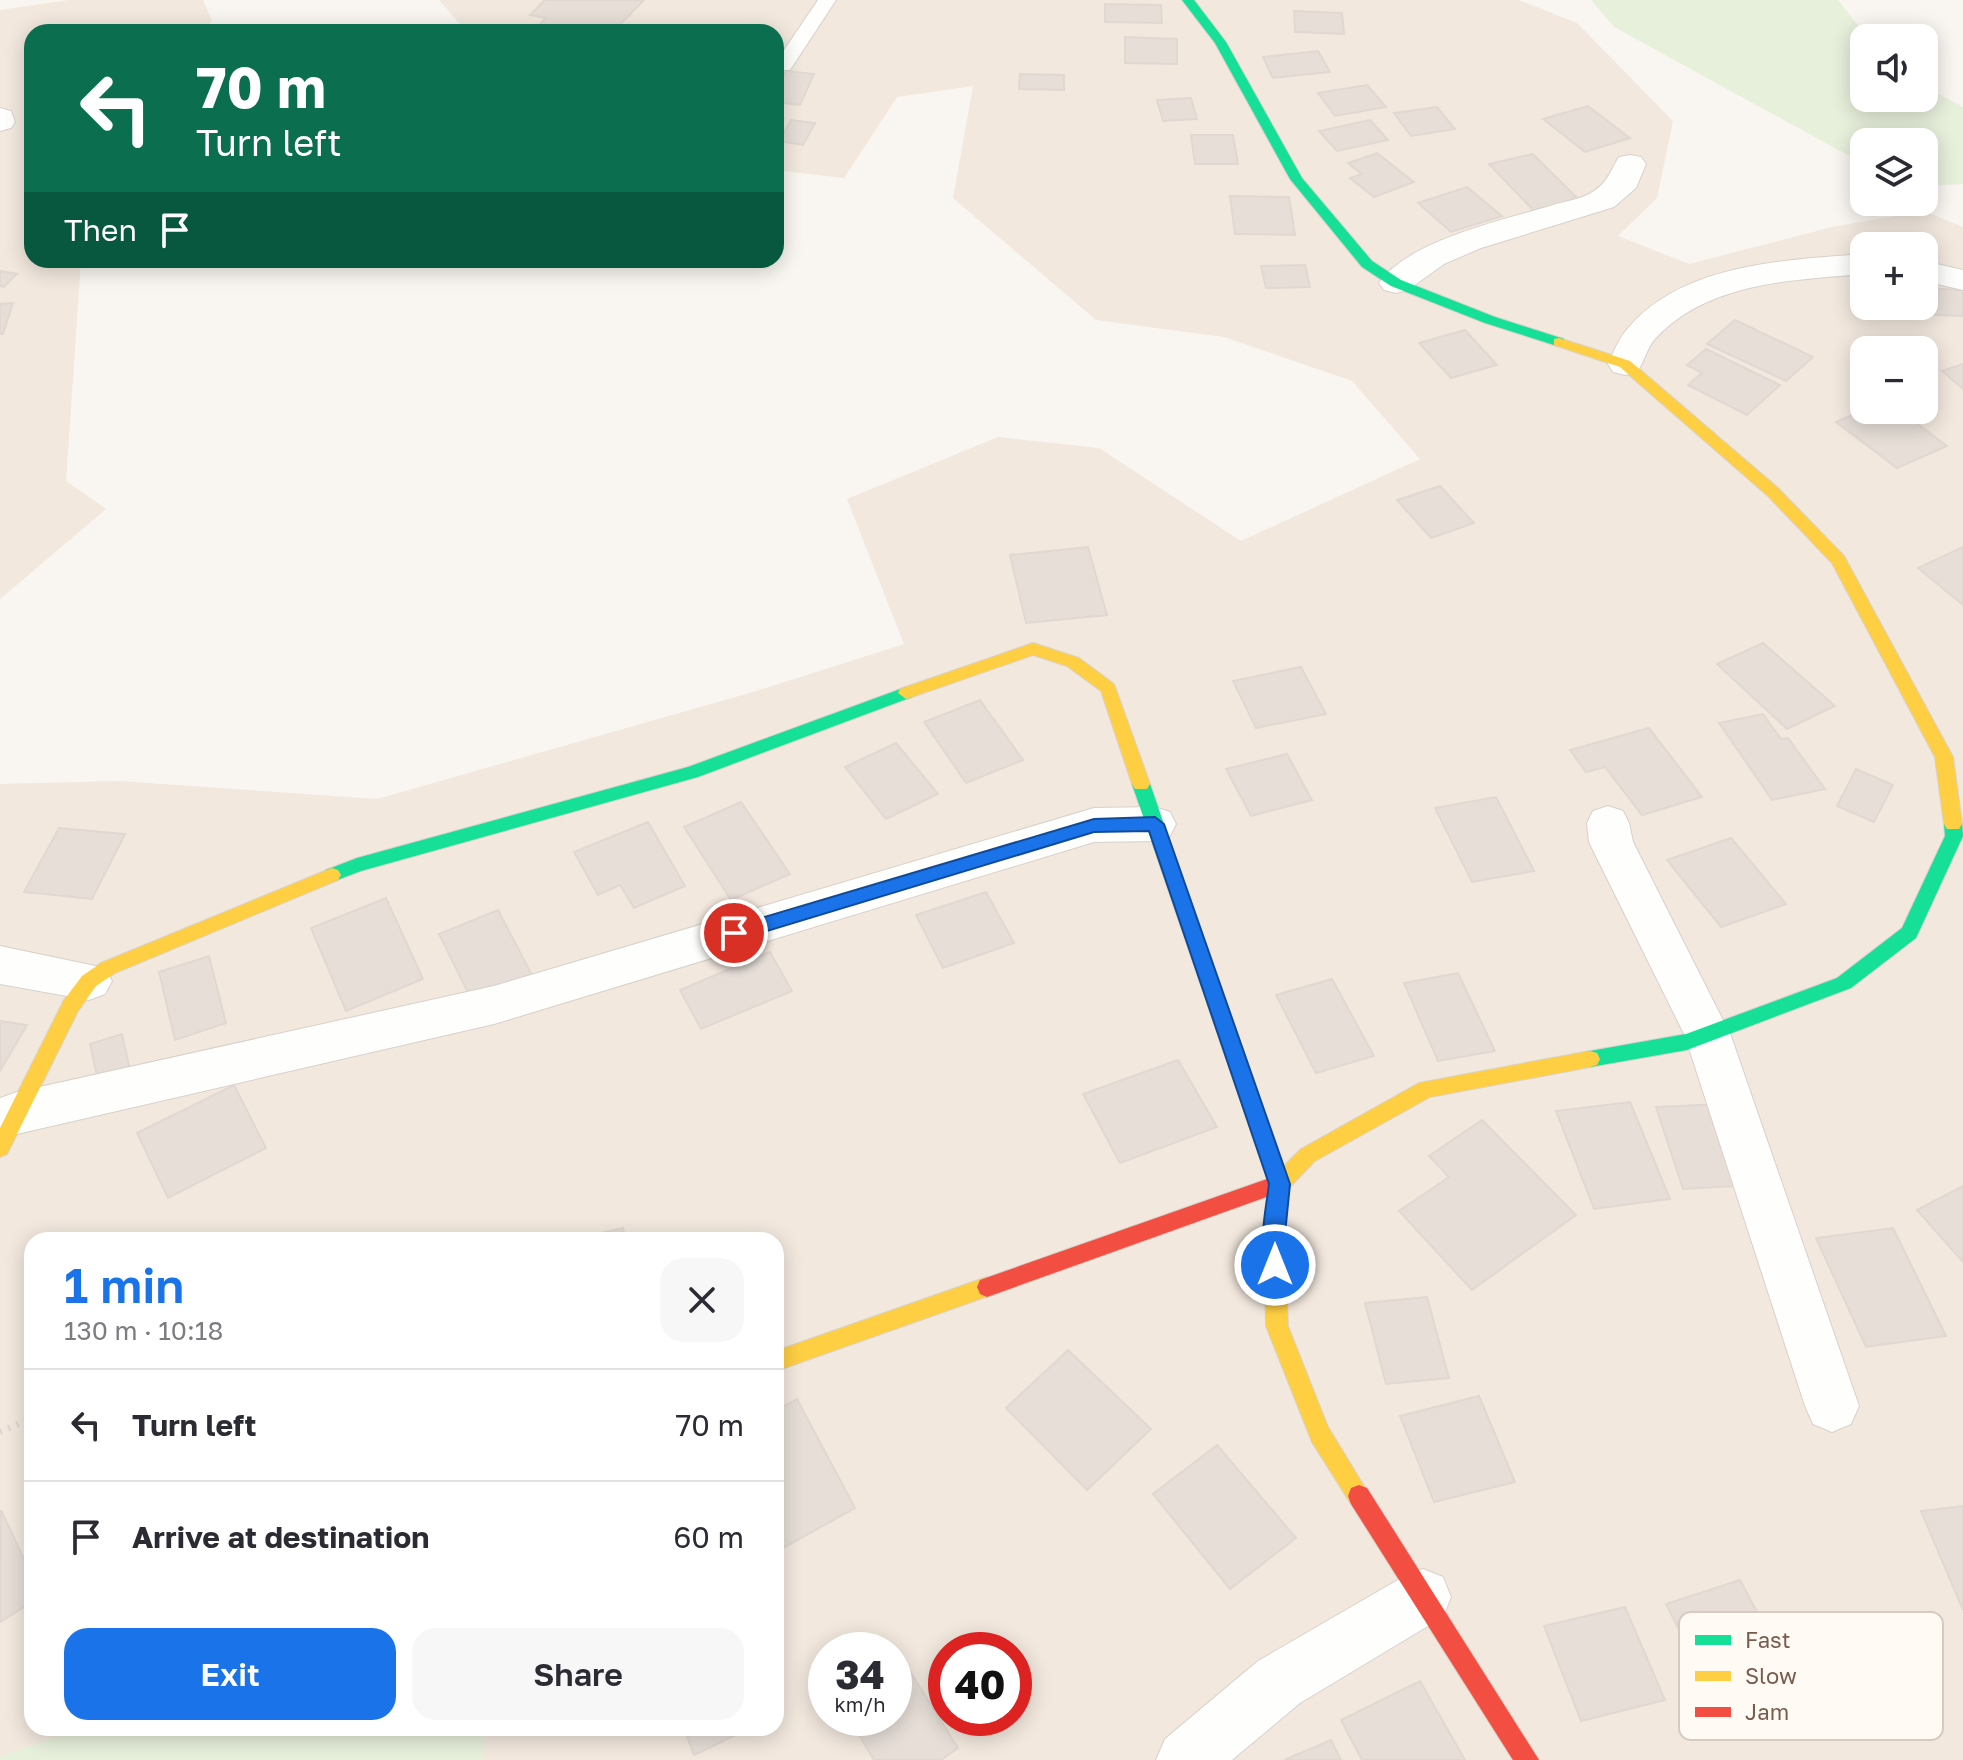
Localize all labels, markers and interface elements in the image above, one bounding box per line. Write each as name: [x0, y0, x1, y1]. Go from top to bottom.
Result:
map controls: [1850, 24, 1938, 424]
button: sound: [1850, 24, 1938, 112]
text: 70 m: [196, 53, 326, 120]
icon: left: [64, 56, 168, 160]
text: Turn left: [196, 121, 342, 164]
button: layers: [1850, 128, 1938, 216]
icon: arrive: [153, 208, 197, 252]
text: Then: [64, 212, 137, 248]
button: +: [1850, 232, 1938, 320]
button: −: [1850, 336, 1938, 424]
pin: [700, 899, 768, 967]
icon: arrive: [712, 911, 756, 955]
position arrow: [1233, 1223, 1317, 1307]
text: 1 min: [64, 1256, 184, 1314]
button: close: [660, 1258, 744, 1342]
text: 130 m · 10:18: [64, 1315, 223, 1346]
icon: left: [64, 1403, 108, 1447]
text: Turn left: [132, 1407, 257, 1443]
text: 70 m: [675, 1407, 744, 1443]
icon: arrive: [64, 1515, 108, 1559]
text: Arrive at destination: [132, 1519, 429, 1555]
text: 60 m: [673, 1519, 744, 1555]
legend: [1679, 1612, 1943, 1740]
text: Fast: [1745, 1626, 1791, 1653]
button: Exit: [64, 1628, 396, 1720]
button: Share: [412, 1628, 744, 1720]
speed limit sign: 40: [928, 1632, 1032, 1736]
text: 34: [835, 1650, 885, 1698]
text: Slow: [1745, 1662, 1797, 1689]
text: km/h: [835, 1692, 885, 1716]
text: Jam: [1745, 1698, 1789, 1725]

